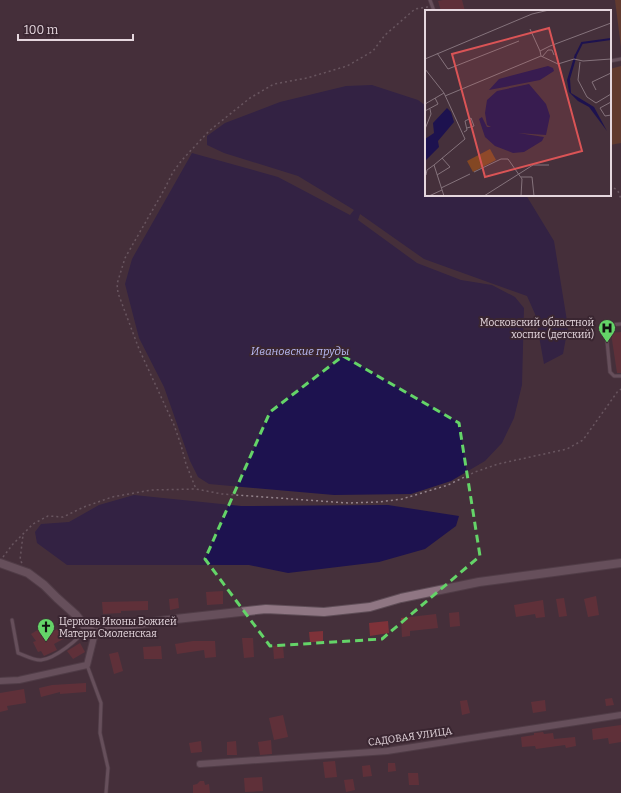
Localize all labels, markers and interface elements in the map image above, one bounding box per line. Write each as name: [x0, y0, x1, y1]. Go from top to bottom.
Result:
inset map: [425, 10, 611, 196]
scale bar: [18, 16, 133, 42]
text: 100 m: [24, 23, 59, 37]
place label: Московский областной хоспис (детский): [480, 316, 594, 341]
hospital icon: Московский областной хоспис (детский): [597, 318, 617, 343]
water label: Ивановские пруды: [251, 345, 349, 358]
place label: Церковь Иконы Божией Матери Смоленская: [59, 616, 177, 640]
church icon: Церковь Иконы Божией Матери Смоленская: [36, 617, 56, 642]
street label: САДОВАЯ УЛИЦА: [367, 725, 454, 749]

